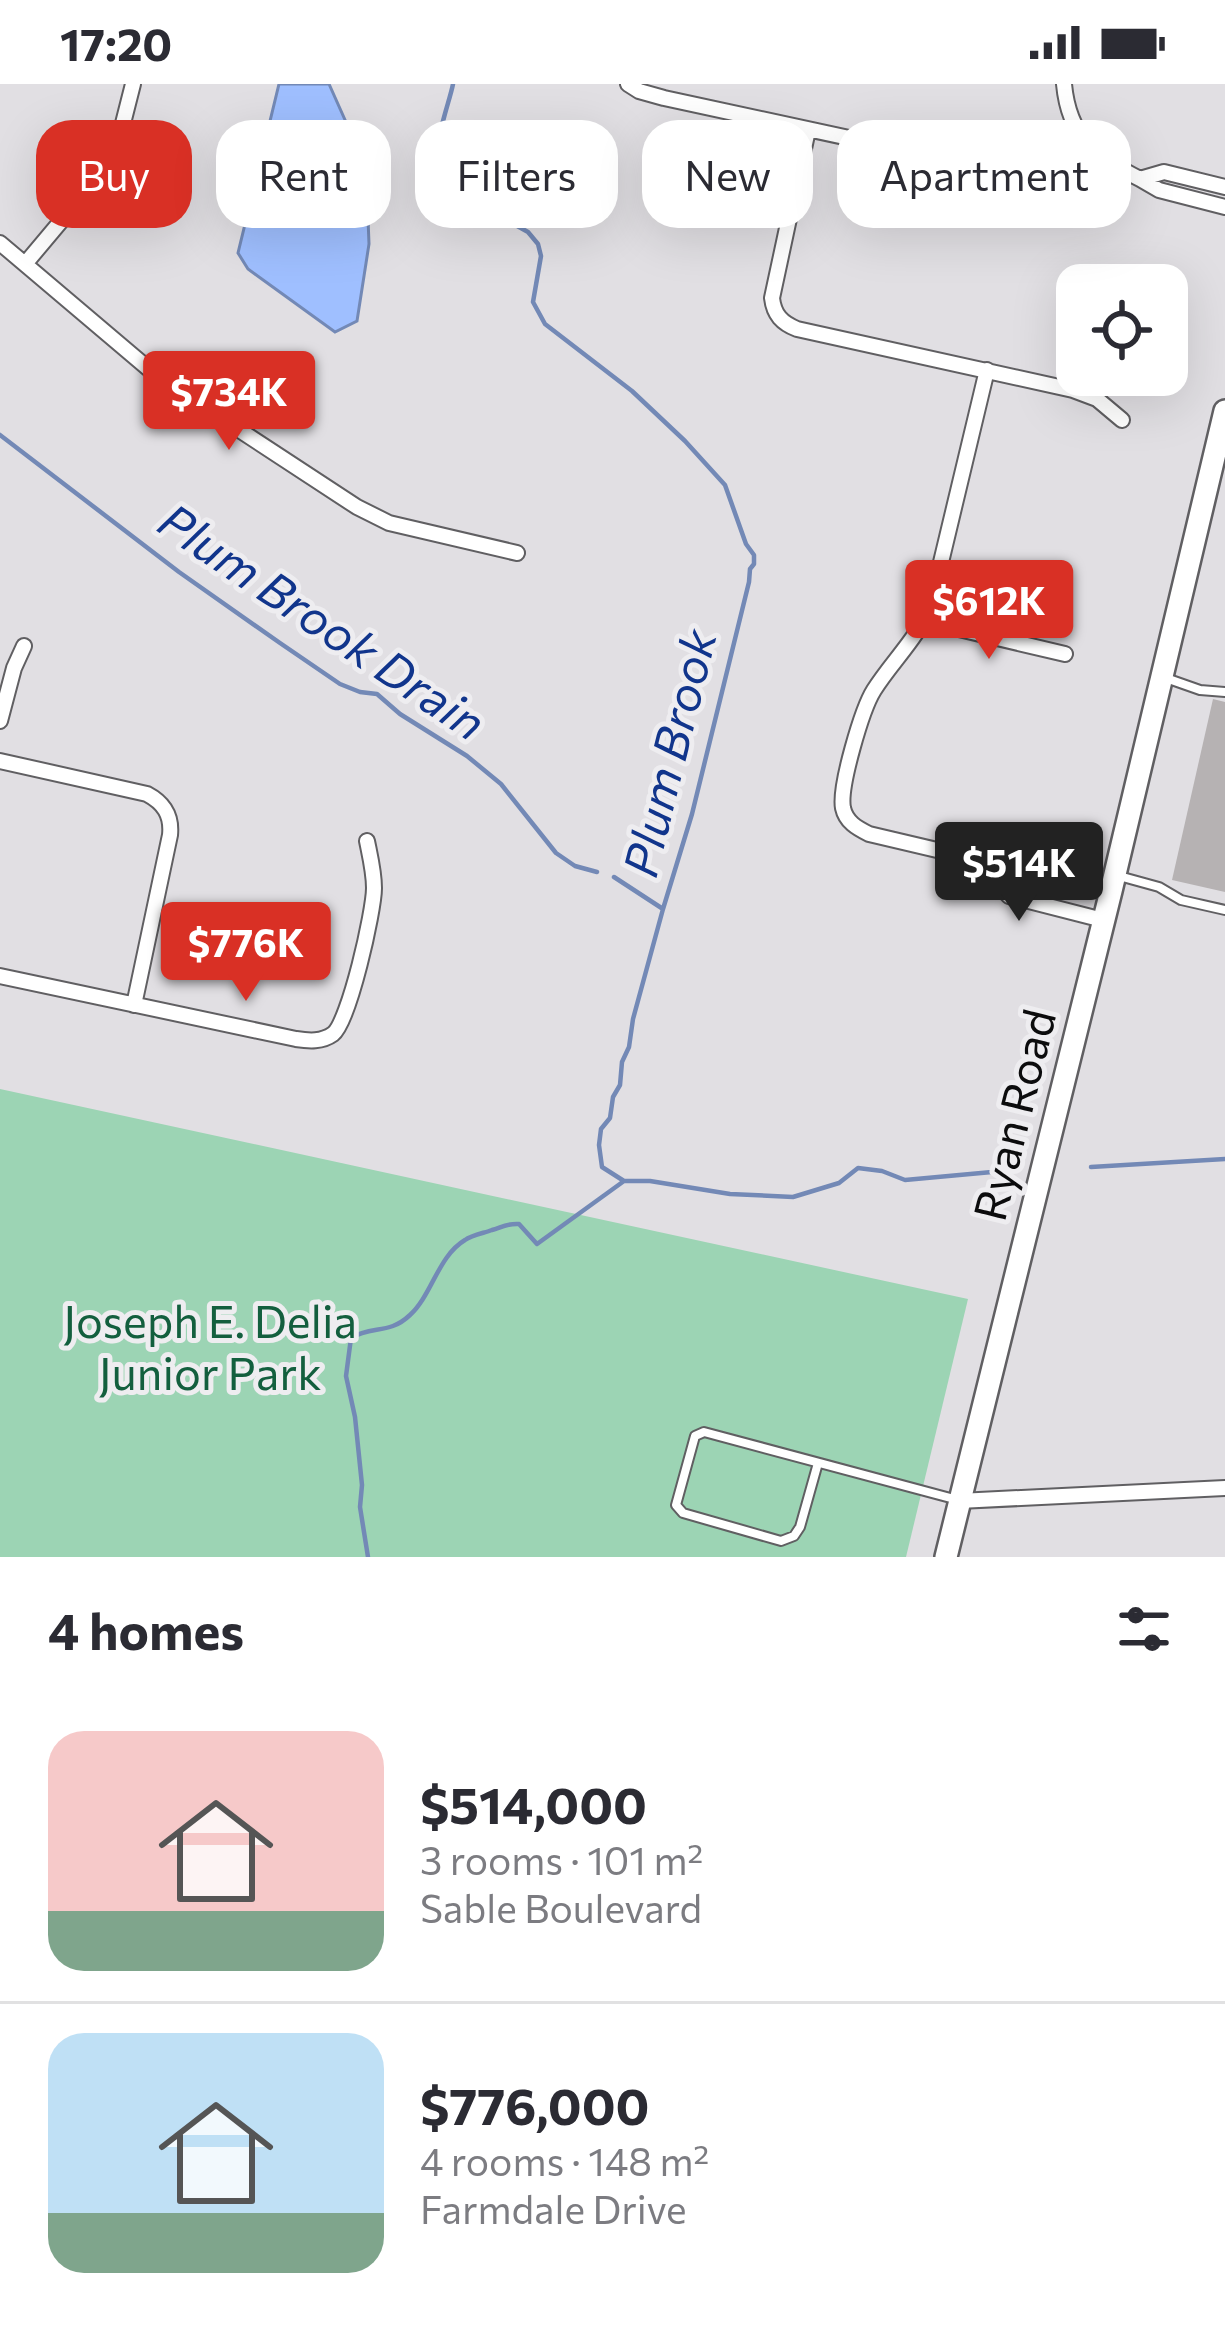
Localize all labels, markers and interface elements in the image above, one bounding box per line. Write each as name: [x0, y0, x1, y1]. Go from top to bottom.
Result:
text: 17:20: [60, 15, 172, 70]
chip: Buy: [36, 120, 192, 228]
chip: Rent: [216, 120, 391, 228]
chip: Filters: [415, 120, 618, 228]
chip: New: [642, 120, 813, 228]
chip: Apartment: [837, 120, 1131, 228]
map controls: [1056, 264, 1188, 396]
button: locate: [1056, 264, 1188, 396]
pin: $734K: [145, 351, 313, 453]
text: $734K: [170, 366, 288, 414]
water label: Plum Brook Drain: [149, 489, 498, 751]
pin: $612K: [905, 560, 1073, 662]
text: $612K: [932, 575, 1046, 623]
water label: Plum Brook: [608, 622, 727, 882]
pin: $514K: [935, 822, 1103, 924]
text: $514K: [962, 837, 1076, 885]
pin: $776K: [162, 902, 330, 1004]
text: $776K: [188, 917, 304, 965]
street label: Ryan Road: [960, 1003, 1065, 1226]
park label: Joseph E. Delia Junior Park: [63, 1292, 357, 1399]
icon: filters: [1111, 1596, 1177, 1662]
text: 4 homes: [48, 1598, 244, 1661]
text: $514,000: [420, 1772, 647, 1835]
icon: home: [144, 1779, 288, 1923]
text: 3 rooms · 101 m²: [420, 1835, 703, 1883]
text: Sable Boulevard: [420, 1883, 702, 1931]
text: $776,000: [420, 2073, 650, 2136]
icon: home: [144, 2081, 288, 2225]
text: 4 rooms · 148 m²: [420, 2136, 709, 2184]
text: Farmdale Drive: [420, 2184, 687, 2232]

